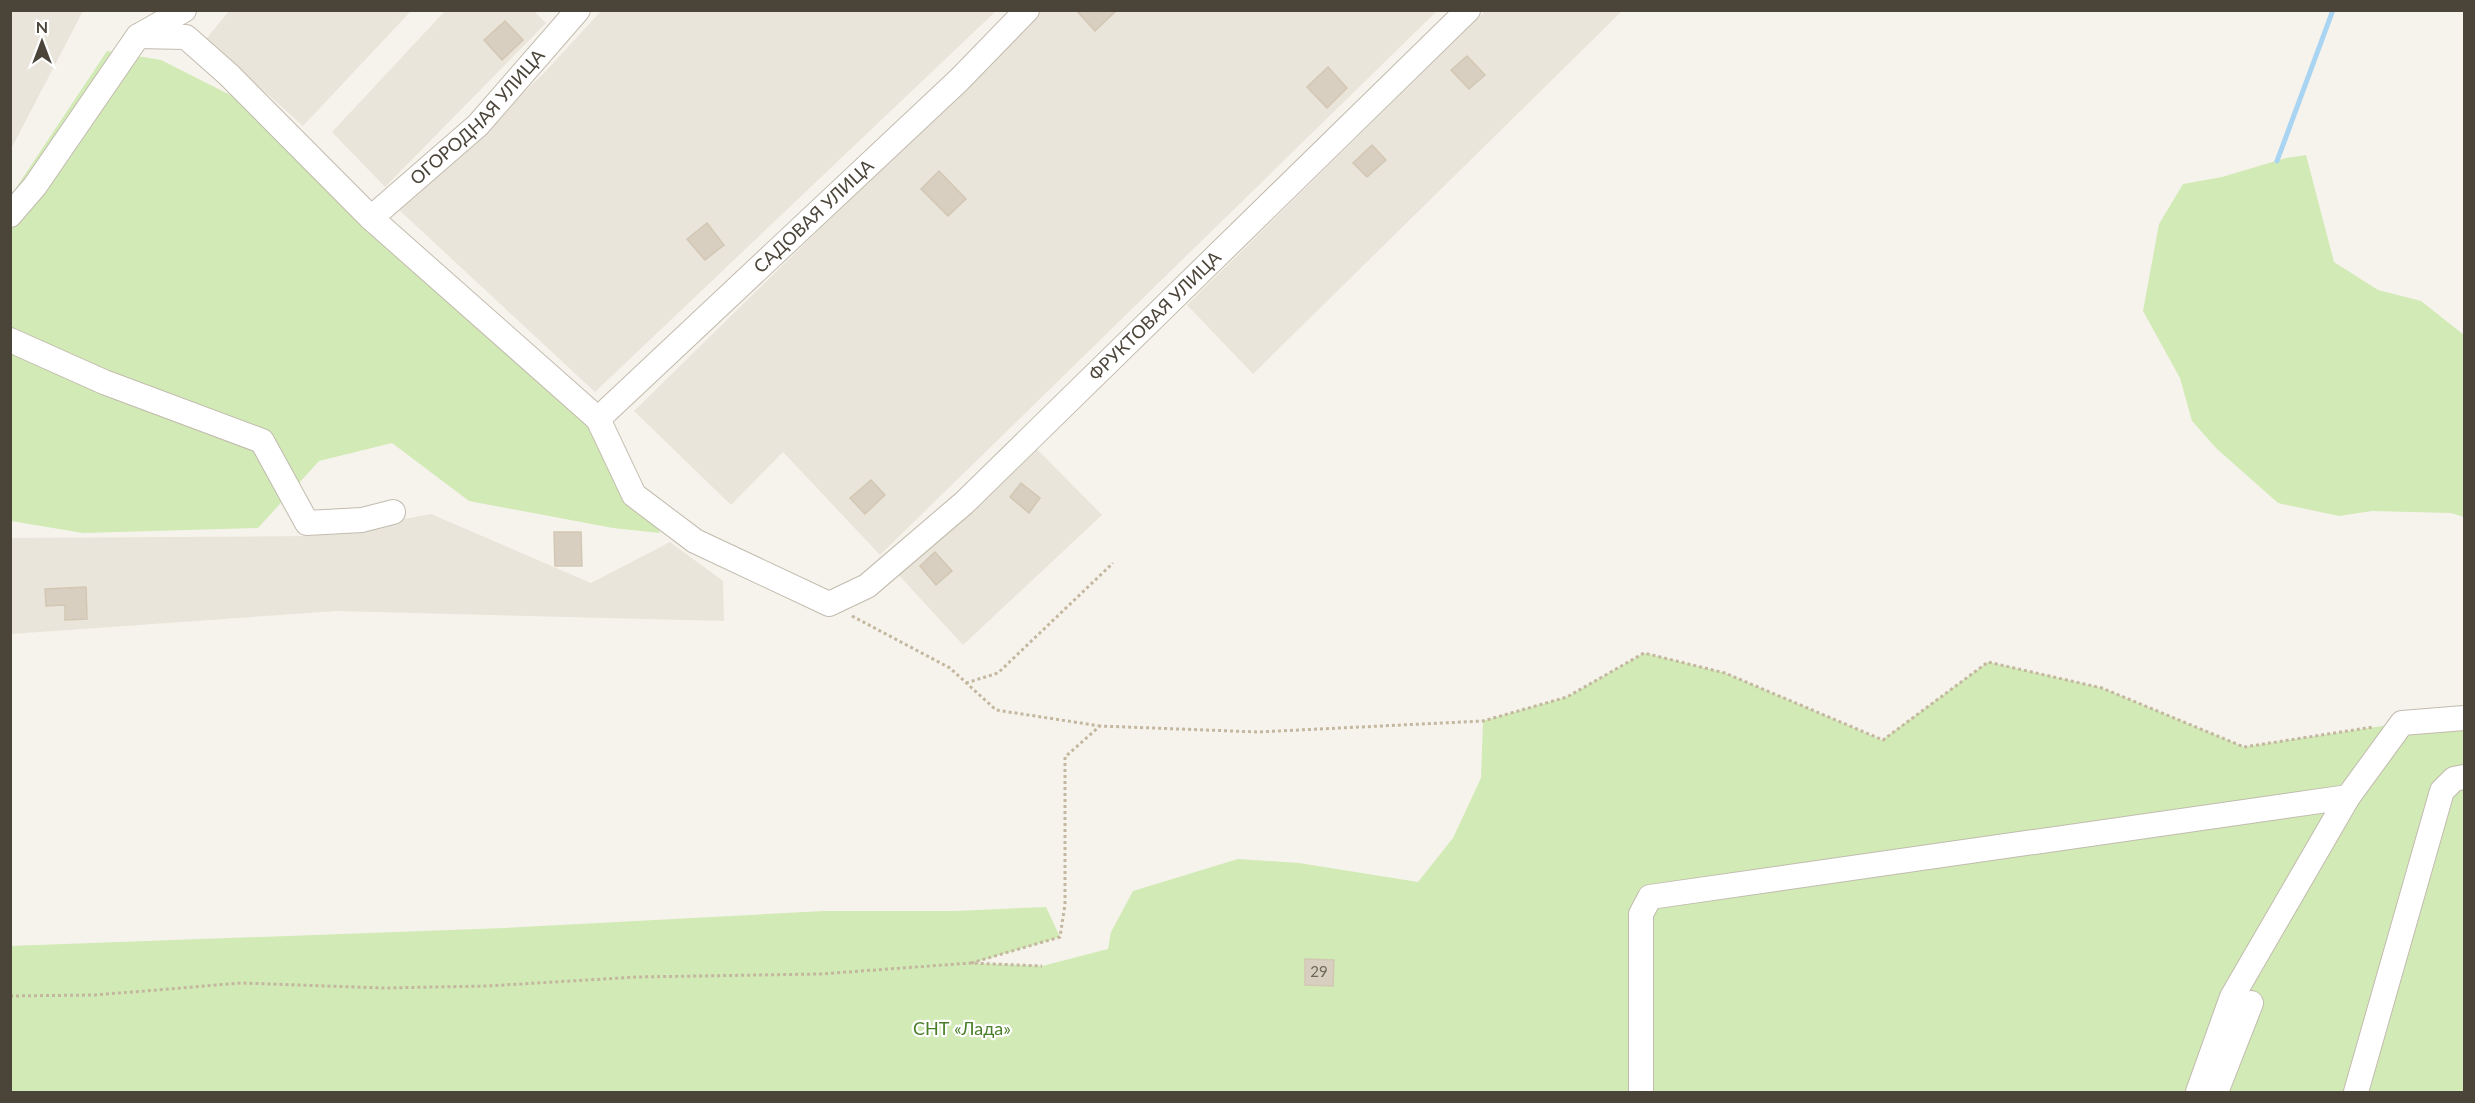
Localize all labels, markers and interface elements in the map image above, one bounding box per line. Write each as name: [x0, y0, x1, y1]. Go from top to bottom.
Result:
north arrow: [12, 12, 72, 72]
text: N: [36, 17, 48, 36]
street label: ОГОРОДНАЯ УЛИЦА: [405, 44, 549, 189]
street label: САДОВАЯ УЛИЦА: [749, 154, 878, 277]
street label: ФРУКТОВАЯ УЛИЦА: [1084, 245, 1226, 385]
house number: 29: [1310, 962, 1328, 980]
park label: СНТ «Лада»: [913, 1017, 1011, 1039]

